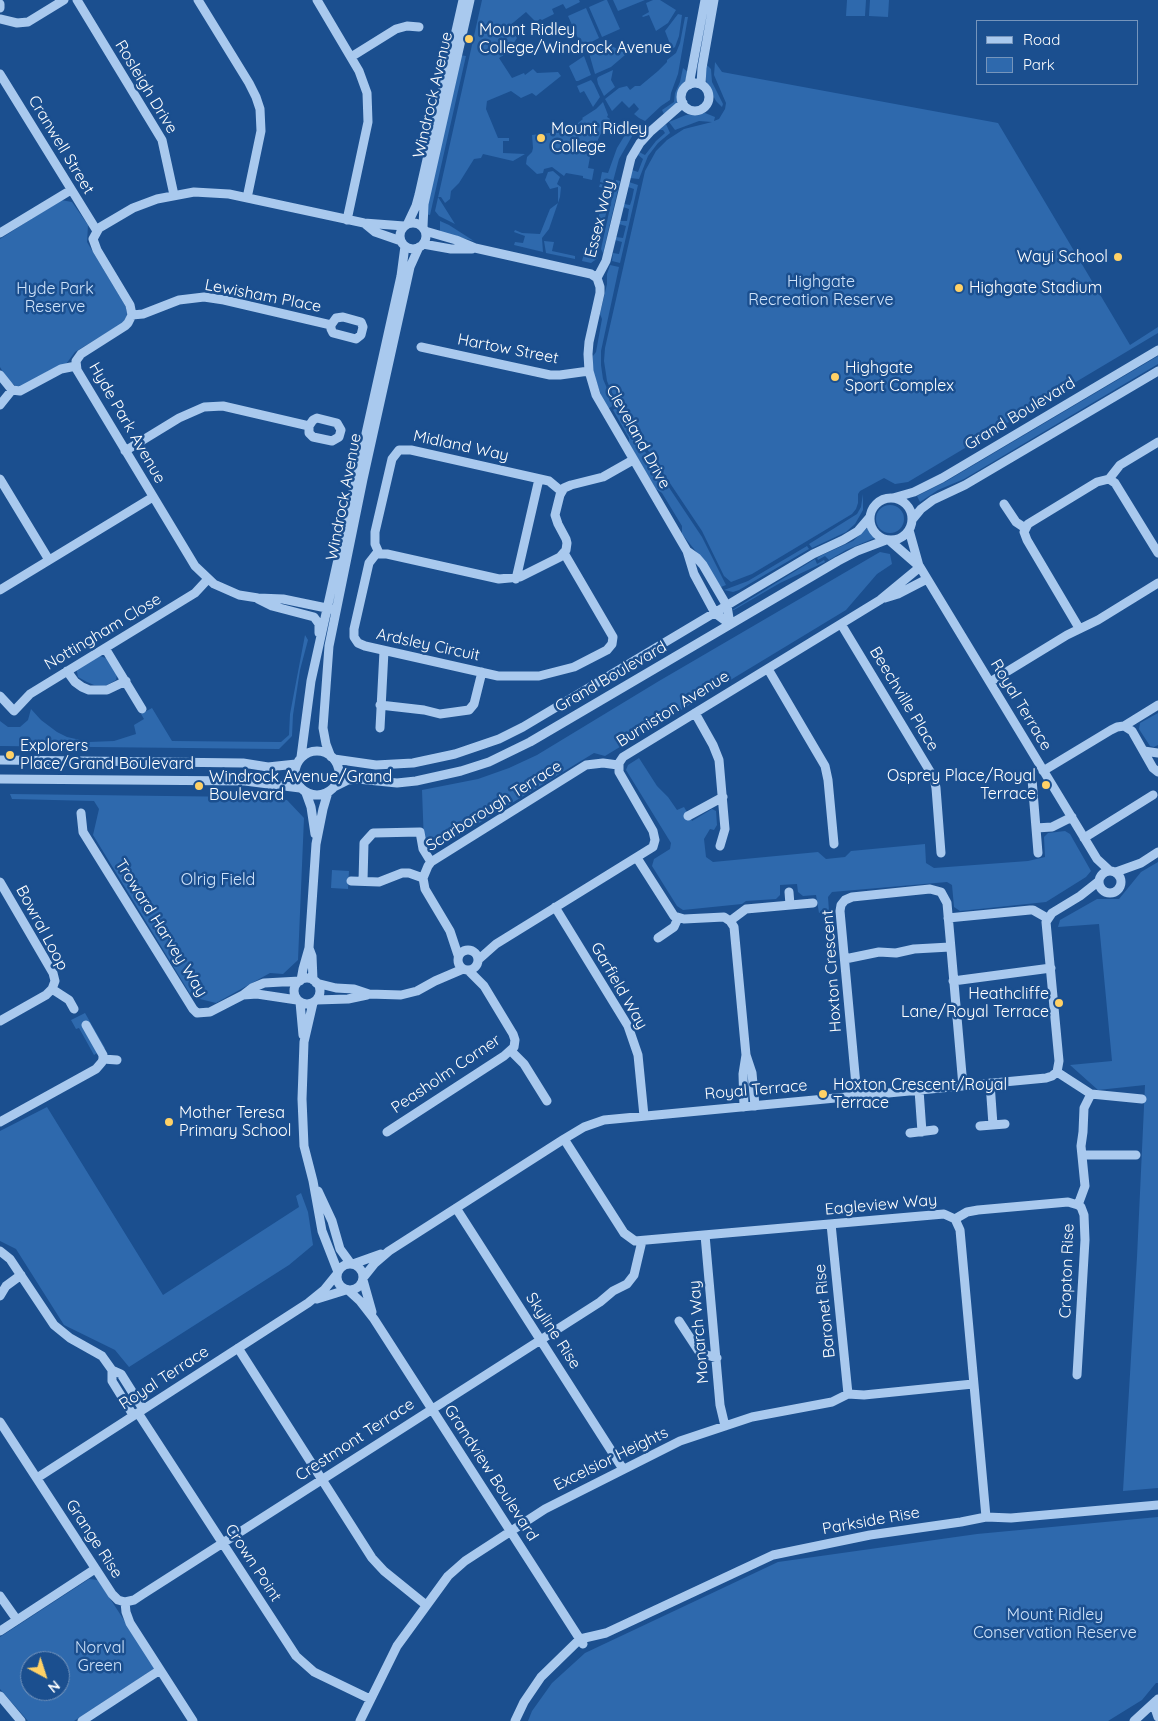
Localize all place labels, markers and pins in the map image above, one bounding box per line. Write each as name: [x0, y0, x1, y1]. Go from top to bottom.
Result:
place label: Mount Ridley College/Windrock Avenue: [479, 20, 672, 58]
marker: Mount Ridley College/Windrock Avenue: [463, 33, 475, 45]
place label: Mount Ridley College: [551, 119, 647, 157]
marker: Mount Ridley College: [535, 132, 547, 144]
place label: Wayi School: [1017, 247, 1108, 267]
marker: Wayi School: [1112, 251, 1124, 263]
place label: Highgate Stadium: [969, 278, 1102, 298]
marker: Highgate Stadium: [953, 282, 965, 294]
place label: Highgate Sport Complex: [845, 358, 954, 396]
marker: Highgate Sport Complex: [829, 371, 841, 383]
place label: Explorers Place/Grand Boulevard: [20, 736, 194, 774]
marker: Explorers Place/Grand Boulevard: [4, 749, 16, 761]
place label: Osprey Place/Royal Terrace: [887, 766, 1036, 804]
place label: Windrock Avenue/Grand Boulevard: [209, 767, 392, 805]
marker: Osprey Place/Royal Terrace: [1040, 779, 1052, 791]
marker: Windrock Avenue/Grand Boulevard: [193, 780, 205, 792]
place label: Heathcliffe Lane/Royal Terrace: [901, 984, 1049, 1022]
marker: Heathcliffe Lane/Royal Terrace: [1053, 997, 1065, 1009]
place label: Hoxton Crescent/Royal Terrace: [833, 1075, 1007, 1113]
marker: Hoxton Crescent/Royal Terrace: [817, 1088, 829, 1100]
place label: Mother Teresa Primary School: [179, 1103, 291, 1141]
marker: Mother Teresa Primary School: [163, 1116, 175, 1128]

